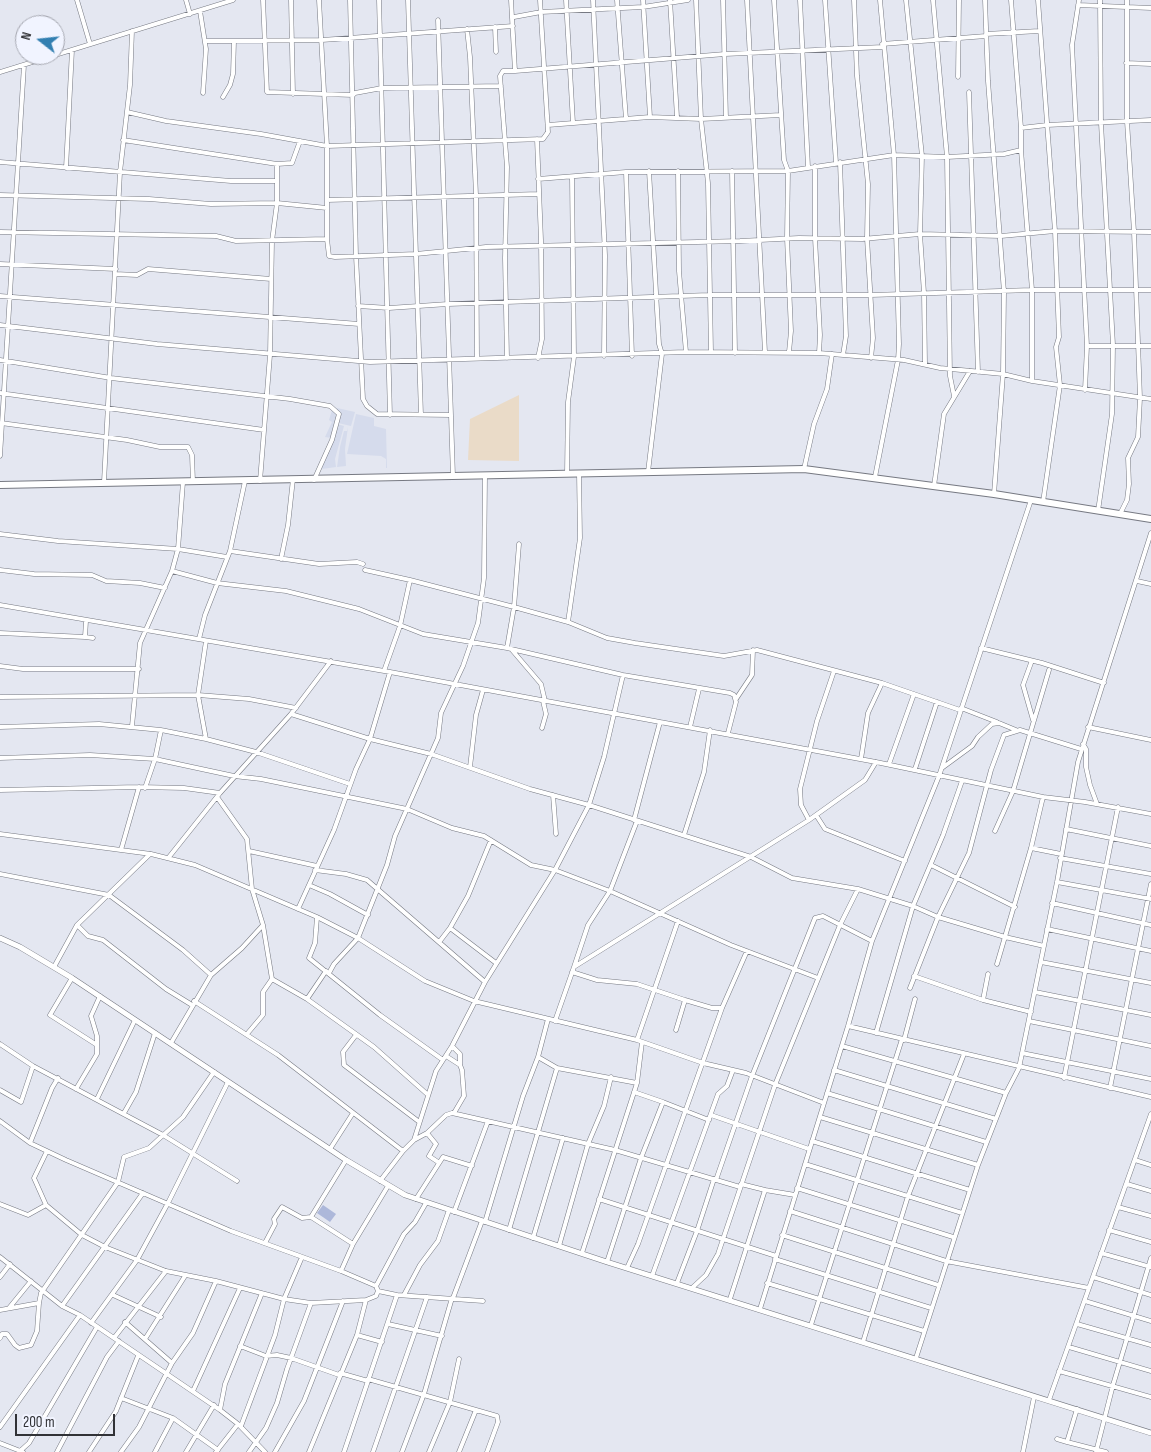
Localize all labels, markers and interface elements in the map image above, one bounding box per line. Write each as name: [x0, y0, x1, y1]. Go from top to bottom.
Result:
north arrow: [15, 15, 65, 65]
text: N: [17, 30, 35, 42]
scale bar: [18, 1404, 118, 1436]
text: 200 m: [23, 1413, 55, 1432]

